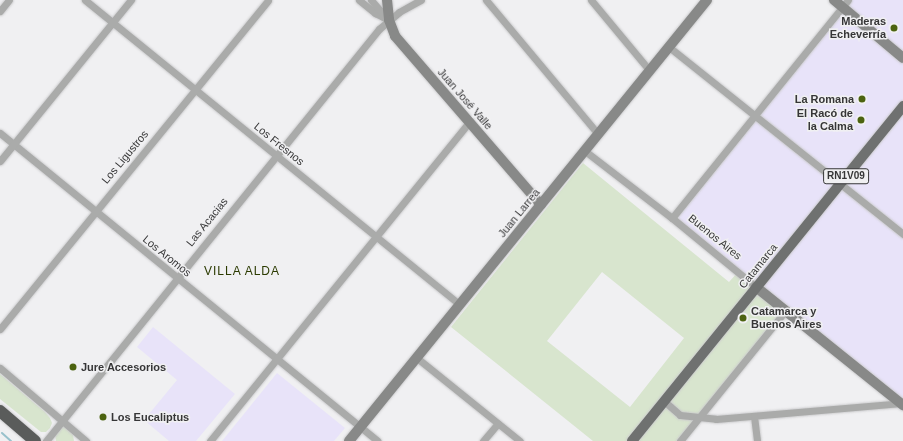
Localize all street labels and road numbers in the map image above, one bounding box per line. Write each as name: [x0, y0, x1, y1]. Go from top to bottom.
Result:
street label: Juan José Valle: [435, 66, 495, 132]
street label: Los Fresnos: [251, 120, 307, 168]
street label: Los Ligustros: [99, 128, 151, 186]
road number: RN1V09: [823, 168, 869, 184]
street label: Juan Larrea: [495, 186, 543, 240]
street label: Las Acacias: [183, 195, 231, 249]
street label: Buenos Aires: [685, 211, 745, 263]
street label: Los Aromos: [140, 232, 194, 280]
street label: Catamarca: [736, 241, 780, 291]

